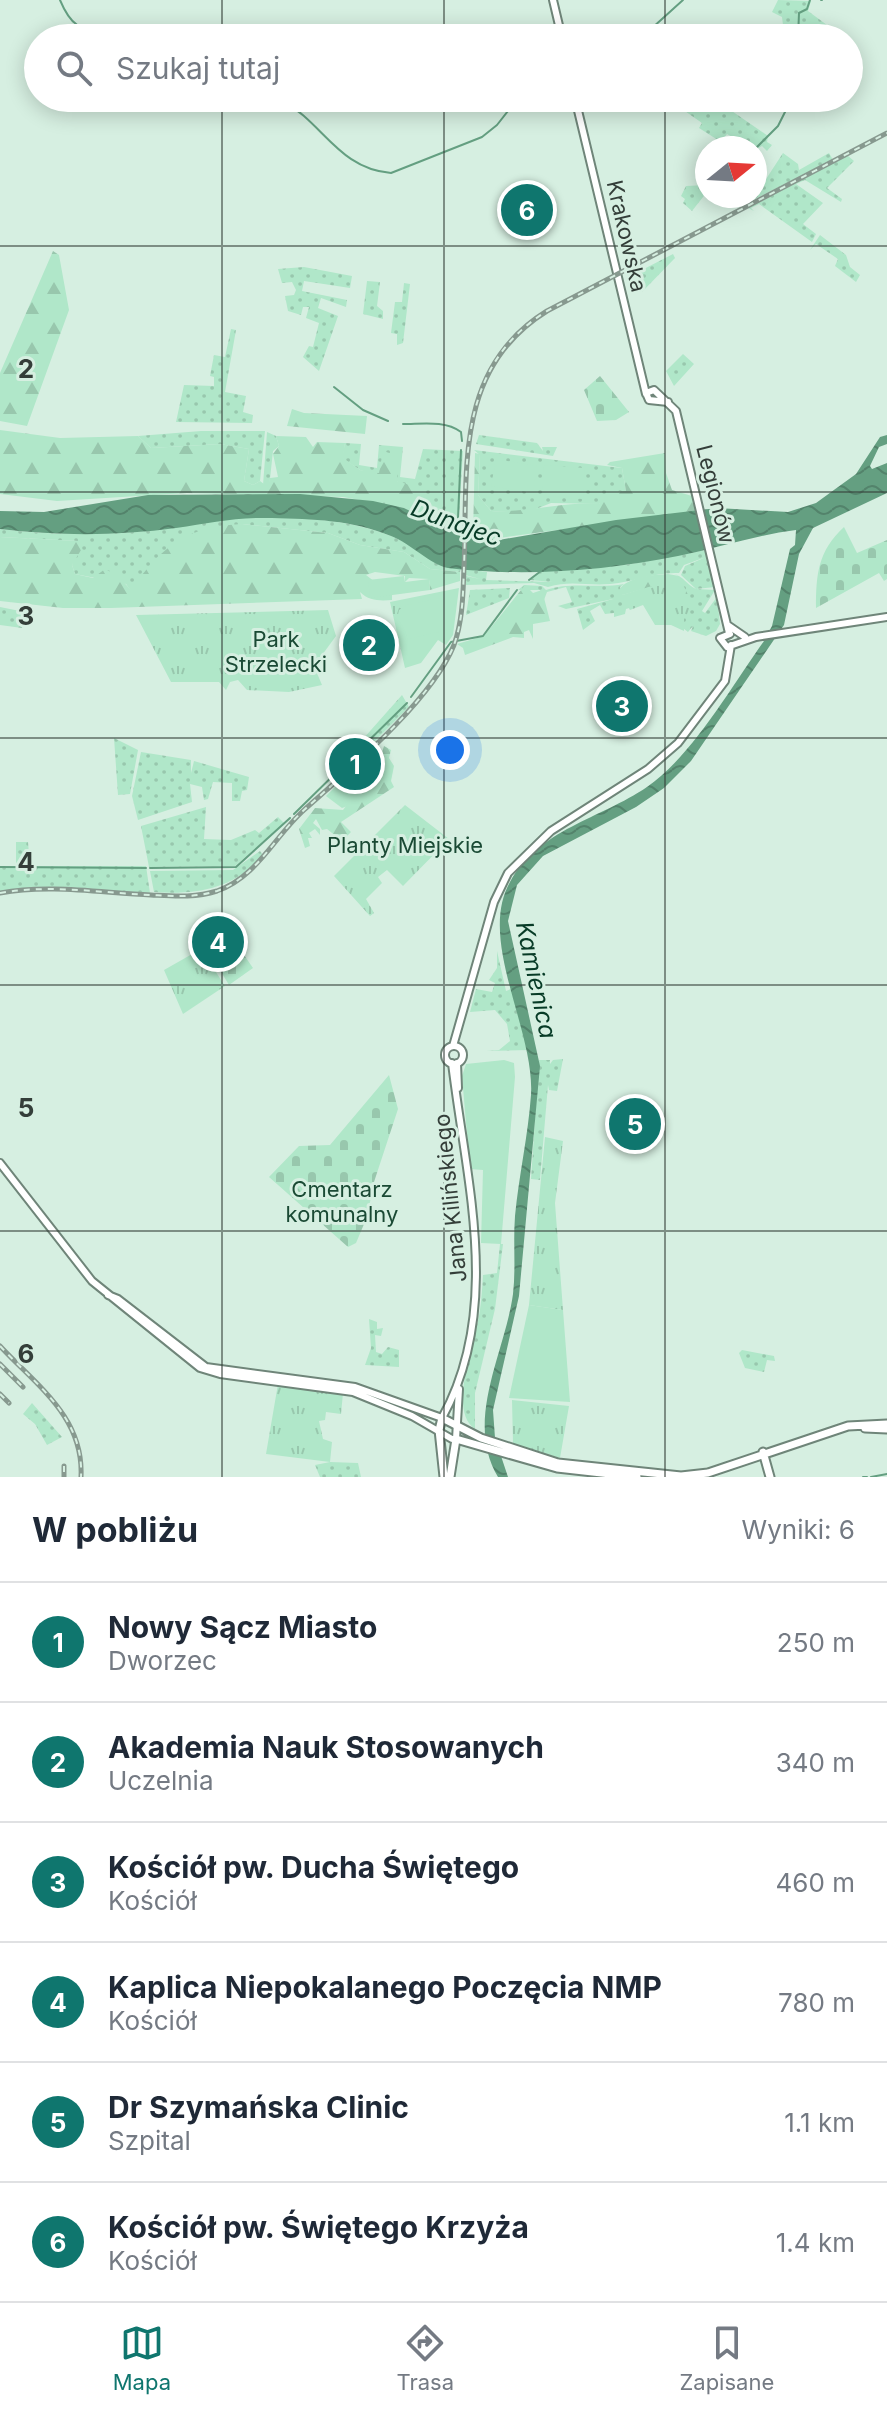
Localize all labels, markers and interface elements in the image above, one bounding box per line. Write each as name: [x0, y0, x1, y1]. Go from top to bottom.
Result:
search box: [24, 24, 863, 112]
icon: search: [52, 46, 96, 90]
text: Szukaj tutaj: [116, 50, 280, 86]
north arrow: [695, 136, 767, 208]
street label: Krakowska: [602, 178, 652, 294]
pin: 6: [501, 180, 553, 240]
text: 2: [18, 353, 34, 384]
street label: Legionów: [691, 442, 741, 546]
water label: Dunajec: [407, 493, 505, 552]
text: 3: [18, 600, 34, 631]
pin: 2: [343, 615, 395, 675]
park label: Park Strzelecki: [225, 626, 327, 677]
pin: 3: [596, 676, 648, 736]
your location: [430, 730, 470, 770]
pin: 1: [329, 734, 381, 794]
park label: Planty Miejskie: [327, 832, 483, 858]
text: 4: [17, 846, 35, 877]
pin: 4: [192, 912, 244, 972]
water label: Kamienica: [510, 919, 563, 1041]
text: 5: [18, 1092, 34, 1123]
pin: 5: [609, 1094, 661, 1154]
street label: Jana Kilińskiego: [428, 1113, 472, 1283]
park label: Cmentarz komunalny: [286, 1176, 398, 1227]
text: 6: [18, 1338, 34, 1369]
text: W pobliżu: [32, 1509, 198, 1550]
text: Wyniki: 6: [742, 1514, 855, 1545]
text: Nowy Sącz Miasto: [108, 1609, 377, 1645]
text: 1: [52, 1627, 64, 1658]
text: 250 m: [777, 1627, 855, 1658]
text: Dworzec: [108, 1645, 217, 1676]
text: Akademia Nauk Stosowanych: [108, 1729, 544, 1765]
text: 2: [50, 1747, 66, 1778]
text: 340 m: [776, 1747, 855, 1778]
text: Uczelnia: [108, 1765, 214, 1796]
text: Kościół pw. Ducha Świętego: [108, 1849, 519, 1885]
text: 3: [50, 1867, 66, 1898]
text: 460 m: [776, 1867, 855, 1898]
text: Kościół: [108, 1885, 197, 1916]
text: Kaplica Niepokalanego Poczęcia NMP: [108, 1969, 662, 2005]
text: 4: [49, 1987, 67, 2018]
text: 780 m: [778, 1987, 855, 2018]
text: Kościół: [108, 2005, 197, 2036]
text: Dr Szymańska Clinic: [108, 2089, 409, 2125]
text: 5: [50, 2107, 66, 2138]
text: 1.1 km: [784, 2107, 855, 2138]
text: Szpital: [108, 2125, 191, 2156]
text: Kościół pw. Świętego Krzyża: [108, 2209, 529, 2245]
text: 6: [50, 2227, 66, 2258]
text: 1.4 km: [776, 2227, 855, 2258]
text: Kościół: [108, 2245, 197, 2276]
tab: Mapa: [113, 2321, 171, 2395]
tab: Trasa: [396, 2321, 454, 2395]
tab: Zapisane: [679, 2321, 774, 2395]

